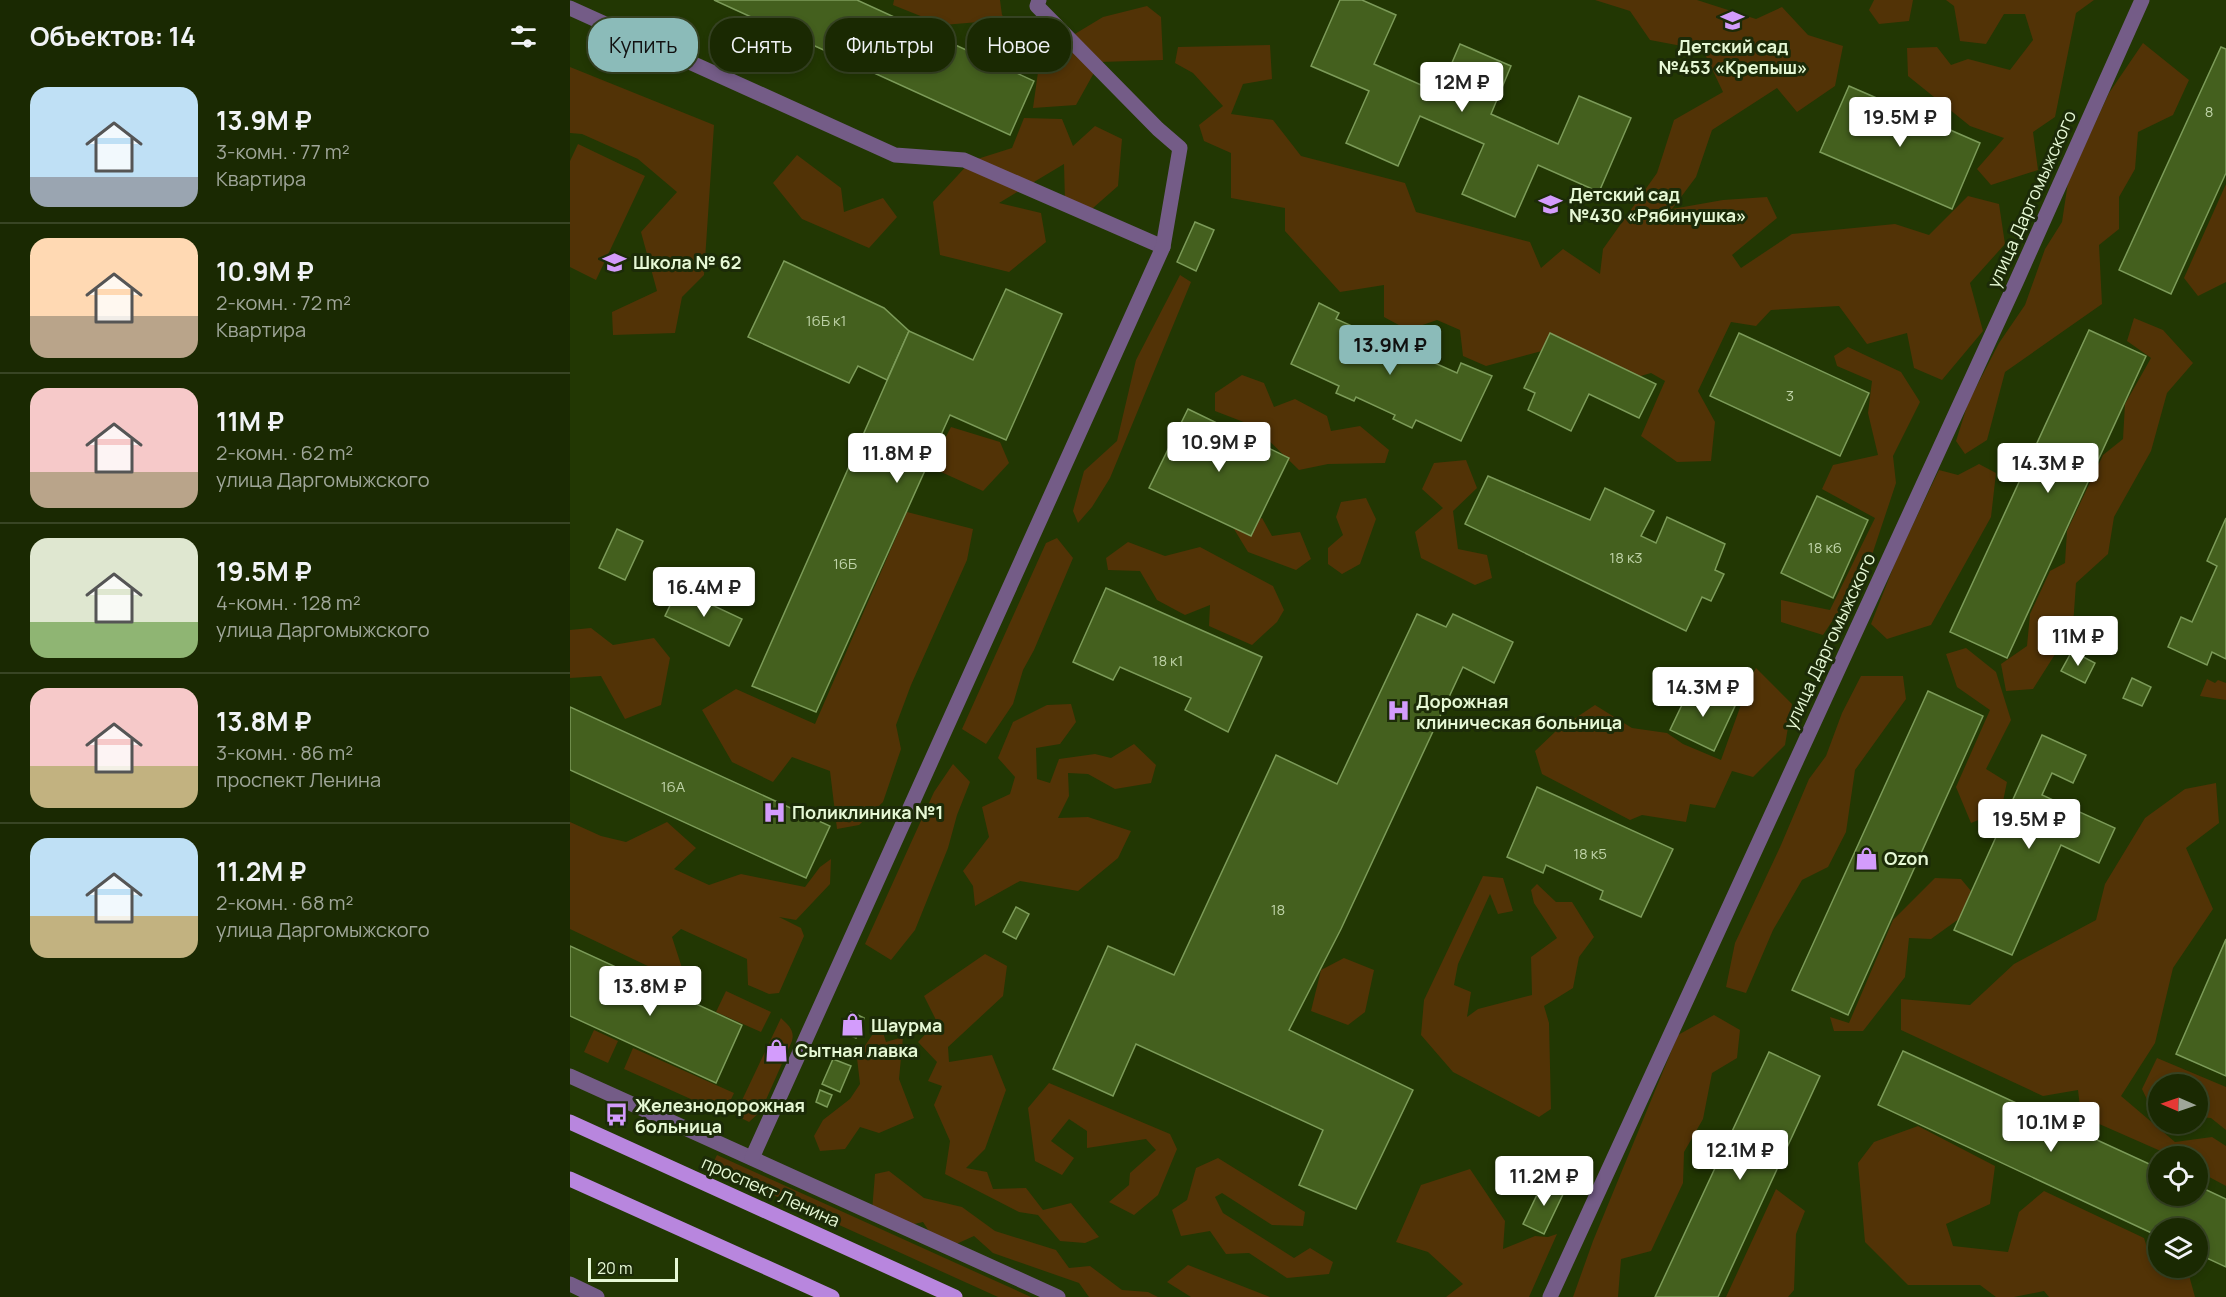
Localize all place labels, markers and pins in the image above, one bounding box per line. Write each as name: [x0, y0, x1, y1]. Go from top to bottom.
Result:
school or university icon: Детский сад №453 «Крепыш»: [1720, 7, 1746, 33]
place label: Детский сад №453 «Крепыш»: [1658, 34, 1808, 79]
pin: 12M ₽: [1420, 62, 1504, 113]
pin: 19.5M ₽: [1845, 97, 1955, 148]
place label: Детский сад №430 «Рябинушка»: [1569, 182, 1747, 227]
school or university icon: Детский сад №430 «Рябинушка»: [1538, 191, 1564, 217]
school or university icon: Школа № 62: [602, 249, 628, 275]
place label: Школа № 62: [633, 250, 741, 274]
pin: 13.9M ₽: [1335, 325, 1445, 376]
pin: 10.9M ₽: [1164, 422, 1274, 473]
pin: 11.8M ₽: [842, 433, 952, 484]
pin: 14.3M ₽: [1993, 443, 2103, 494]
pin: 16.4M ₽: [649, 567, 759, 618]
pin: 11M ₽: [2036, 616, 2120, 667]
pin: 14.3M ₽: [1648, 667, 1758, 718]
place label: Дорожная клиническая больница: [1416, 689, 1622, 734]
hospital icon: Дорожная клиническая больница: [1385, 698, 1411, 724]
hospital icon: Поликлиника №1: [761, 799, 787, 825]
pin: 19.5M ₽: [1974, 799, 2084, 850]
place label: Поликлиника №1: [792, 800, 943, 824]
shop icon: Ozon: [1853, 845, 1879, 871]
place label: Ozon: [1884, 846, 1929, 870]
pin: 13.8M ₽: [595, 966, 705, 1017]
shop icon: Шаурма: [840, 1012, 866, 1038]
place label: Шаурма: [871, 1013, 942, 1037]
shop icon: Сытная лавка: [764, 1037, 790, 1063]
place label: Сытная лавка: [795, 1038, 918, 1062]
place label: Железнодорожная больница: [635, 1093, 805, 1138]
bus stop icon: Железнодорожная больница: [604, 1102, 630, 1128]
pin: 10.1M ₽: [1996, 1102, 2106, 1153]
pin: 12.1M ₽: [1685, 1130, 1795, 1181]
pin: 11.2M ₽: [1489, 1156, 1599, 1207]

